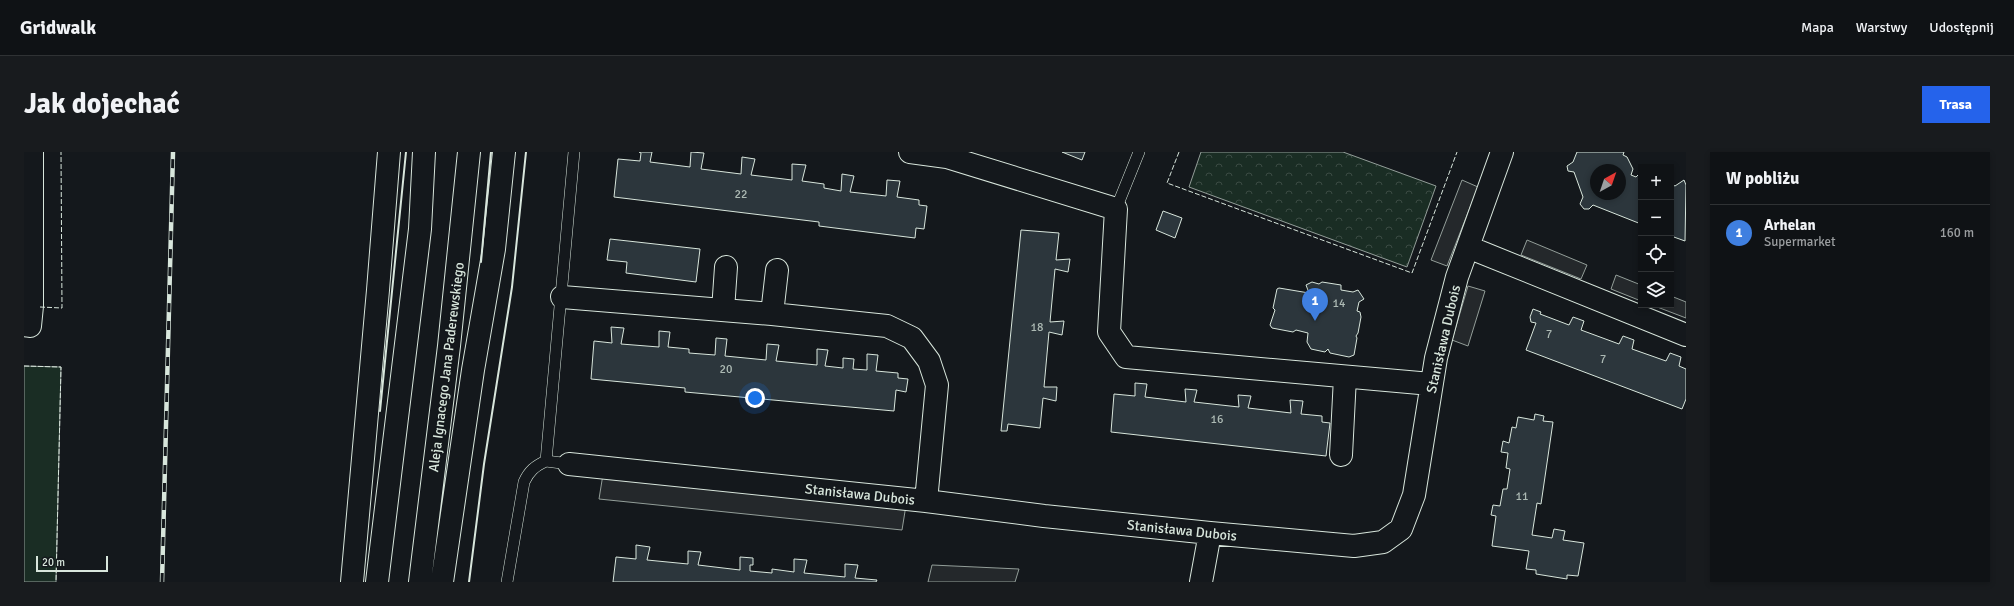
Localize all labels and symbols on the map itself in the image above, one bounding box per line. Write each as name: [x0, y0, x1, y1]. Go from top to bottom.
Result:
north arrow: [1590, 164, 1626, 200]
house number: 22: [735, 187, 747, 202]
street label: Aleja Ignacego Jana Paderewskiego: [425, 261, 468, 473]
street label: Stanisława Dubois: [1423, 283, 1464, 395]
pin: 1: [1302, 288, 1328, 321]
house number: 14: [1333, 296, 1346, 311]
house number: 18: [1031, 320, 1043, 335]
house number: 7: [1546, 327, 1552, 342]
house number: 7: [1600, 352, 1606, 367]
house number: 20: [720, 362, 732, 377]
your location: [745, 388, 765, 408]
house number: 16: [1211, 412, 1223, 427]
street label: Stanisława Dubois: [804, 480, 916, 509]
house number: 11: [1516, 489, 1528, 504]
street label: Stanisława Dubois: [1126, 516, 1238, 545]
scale bar: [36, 554, 108, 573]

